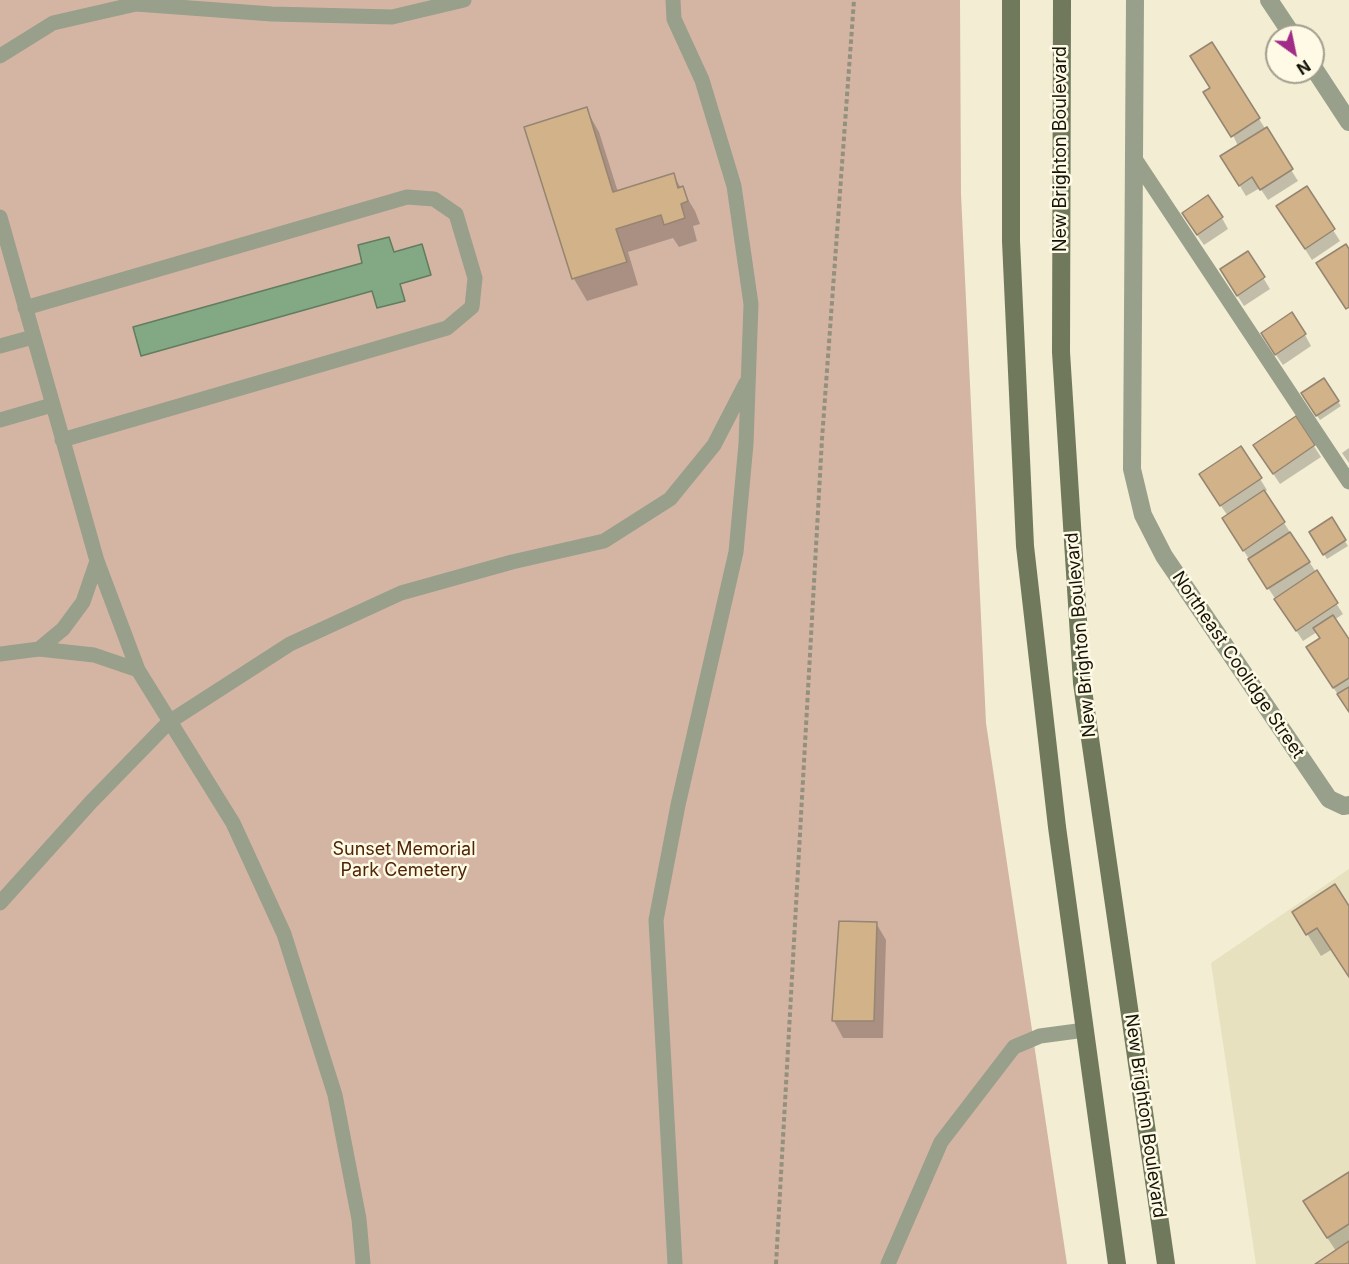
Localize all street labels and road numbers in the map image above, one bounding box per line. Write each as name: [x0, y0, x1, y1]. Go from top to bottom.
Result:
street label: New Brighton Boulevard: [1050, 46, 1072, 252]
street label: New Brighton Boulevard: [1061, 531, 1101, 739]
street label: Northeast Coolidge Street: [1167, 567, 1309, 763]
street label: New Brighton Boulevard: [1120, 1013, 1170, 1219]

